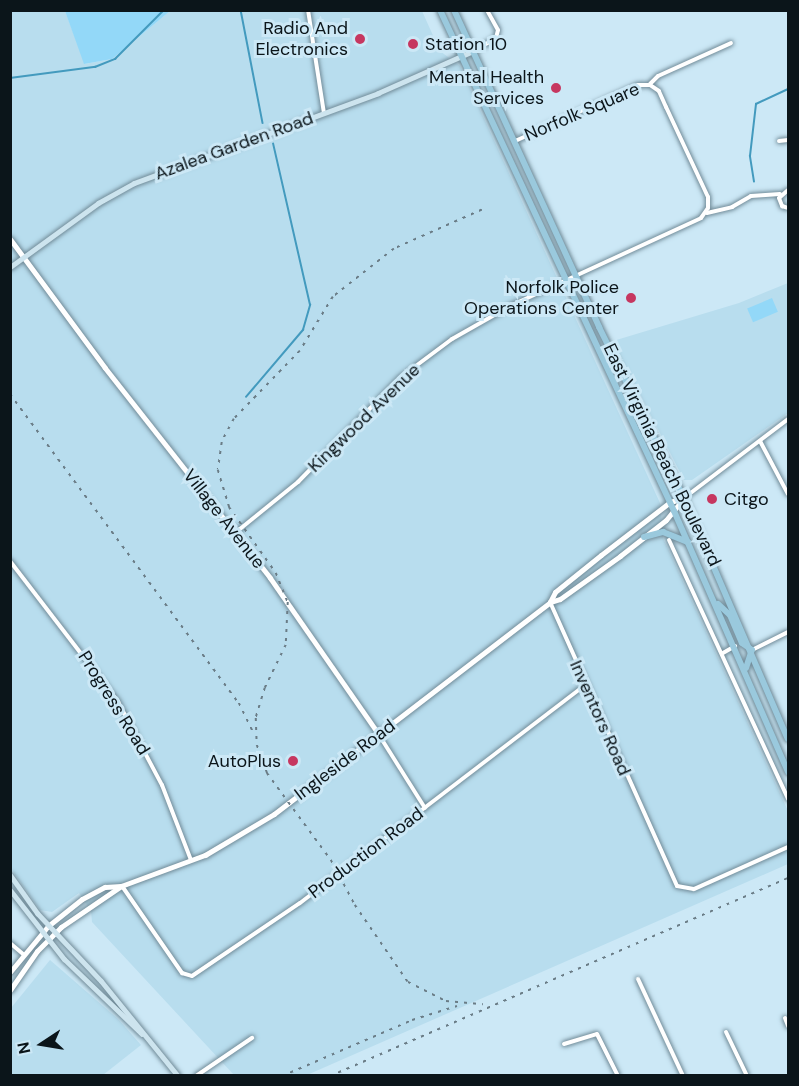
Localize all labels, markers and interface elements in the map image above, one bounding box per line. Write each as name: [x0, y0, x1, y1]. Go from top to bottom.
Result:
place label: Radio And Electronics: [256, 18, 348, 60]
marker: Radio And Electronics: [353, 32, 367, 46]
place label: Station 10: [425, 33, 507, 55]
marker: Station 10: [406, 37, 420, 51]
place label: Mental Health Services: [429, 67, 544, 110]
street label: Norfolk Square: [521, 78, 643, 146]
marker: Mental Health Services: [549, 81, 563, 95]
street label: Azalea Garden Road: [152, 107, 316, 185]
place label: Norfolk Police Operations Center: [464, 277, 619, 320]
marker: Norfolk Police Operations Center: [624, 291, 638, 305]
street label: East Virginia Beach Boulevard: [599, 340, 725, 570]
street label: Kingwood Avenue: [304, 359, 424, 477]
street label: Village Avenue: [179, 465, 269, 573]
place label: Citgo: [724, 488, 769, 510]
marker: Citgo: [705, 492, 719, 506]
street label: Progress Road: [73, 647, 155, 759]
street label: Inventors Road: [565, 657, 635, 779]
street label: Ingleside Road: [290, 715, 400, 805]
place label: AutoPlus: [208, 750, 281, 772]
marker: AutoPlus: [286, 754, 300, 768]
street label: Production Road: [304, 803, 428, 903]
north arrow: [12, 1014, 72, 1074]
text: N: [12, 1040, 35, 1056]

